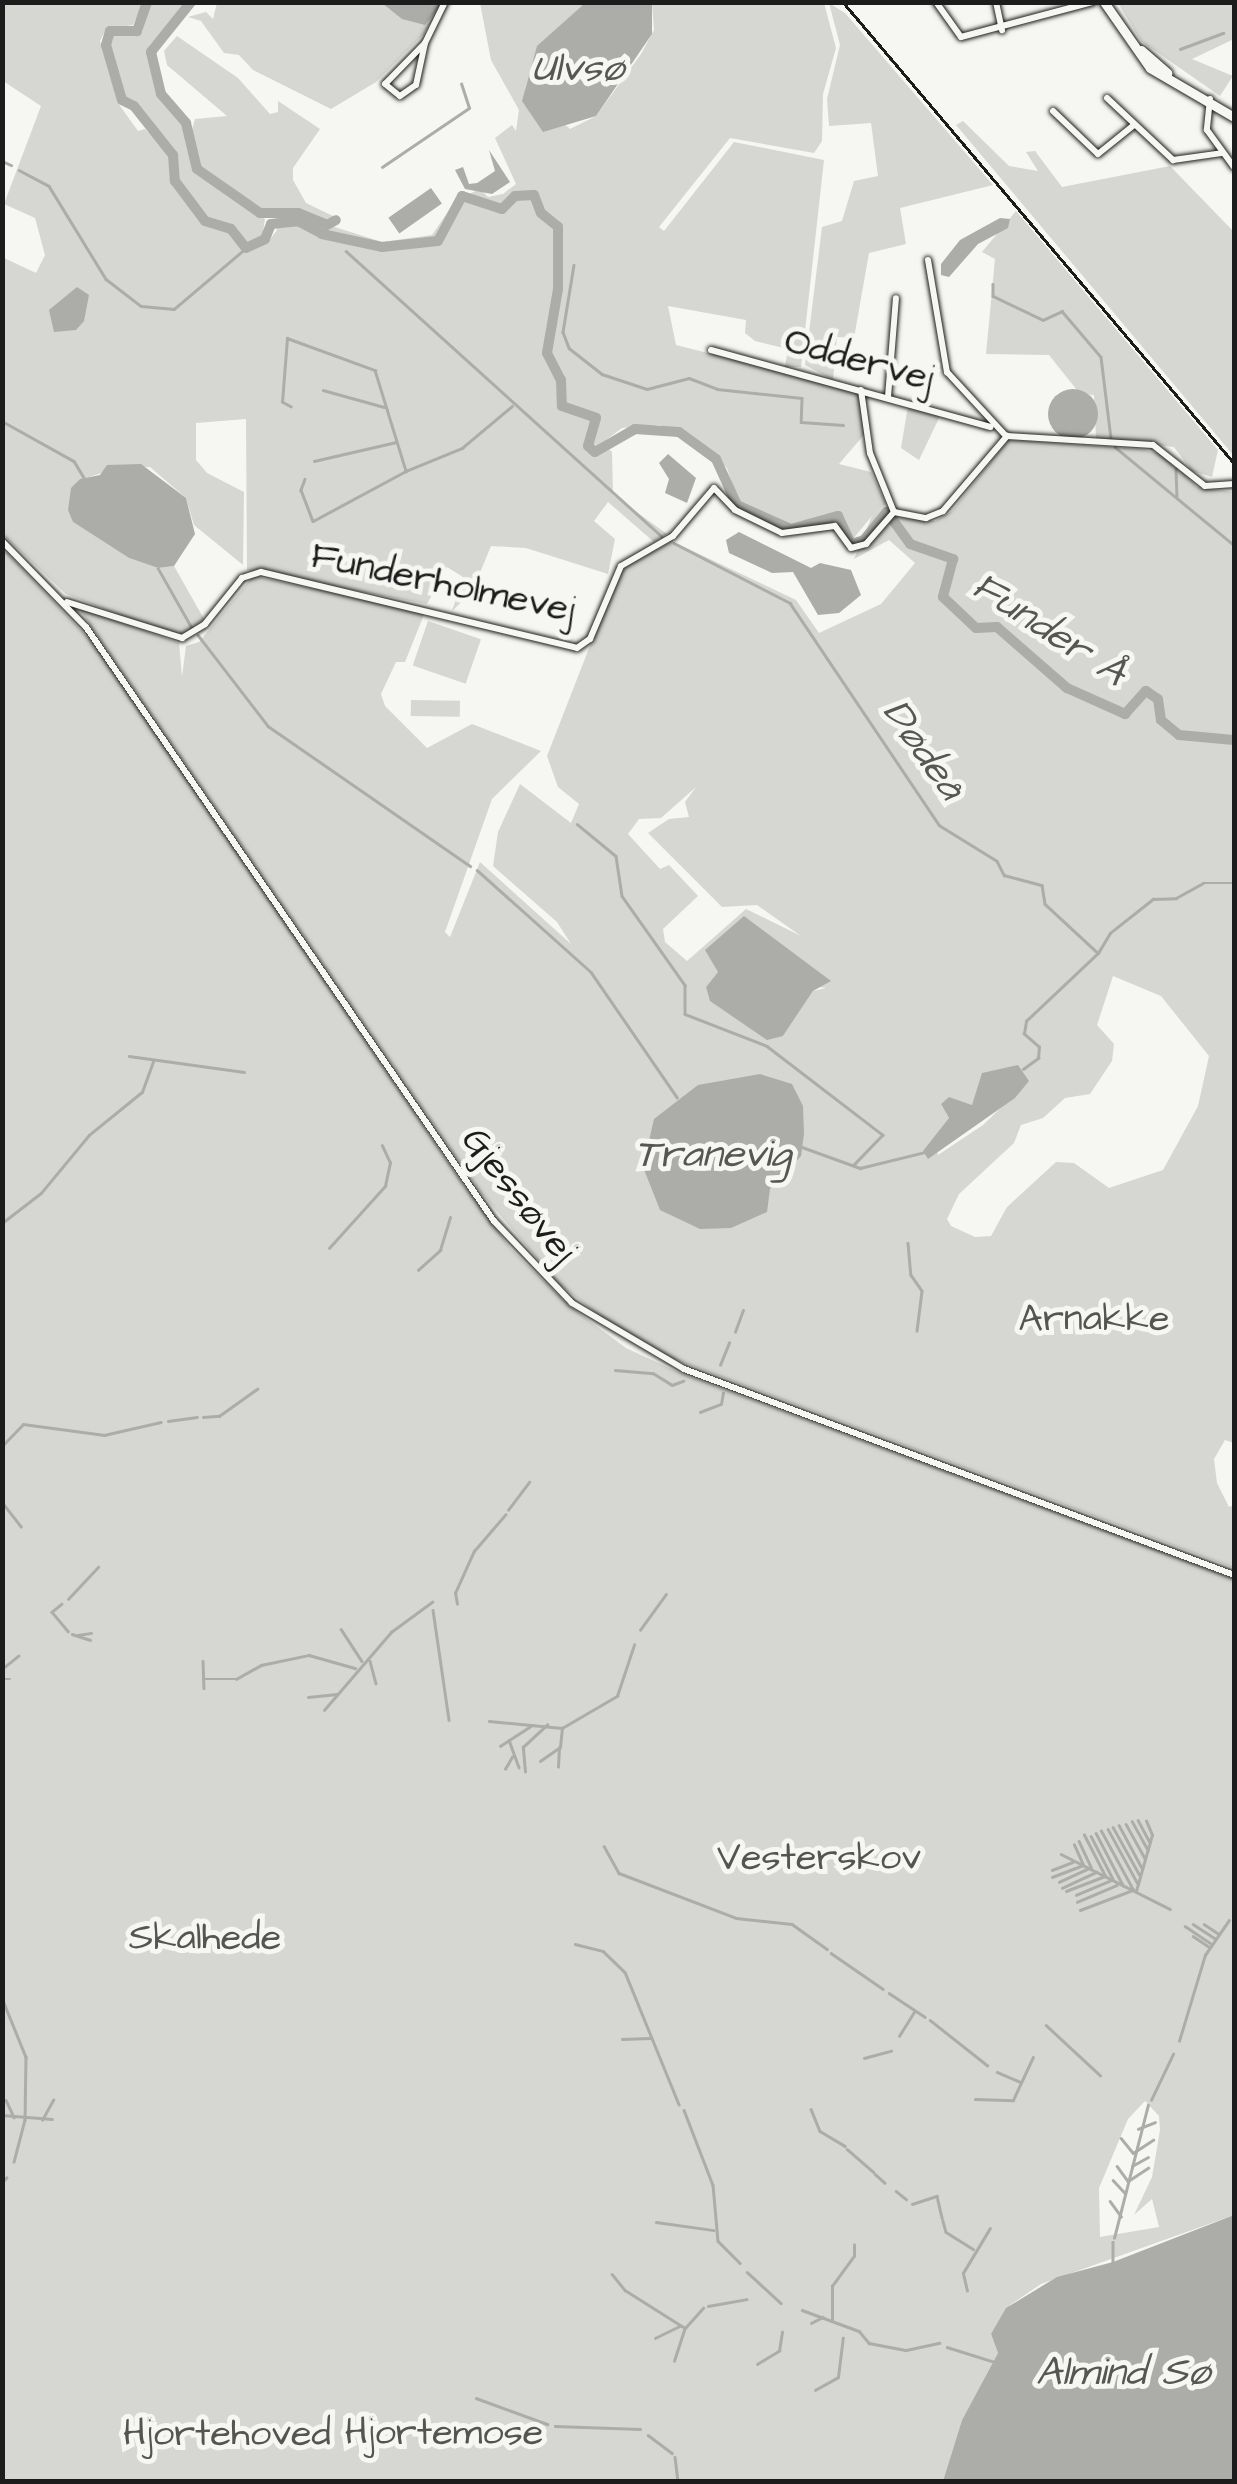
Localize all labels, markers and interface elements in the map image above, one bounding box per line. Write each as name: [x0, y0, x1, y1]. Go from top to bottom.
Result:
water label: Ulvsø: [532, 45, 624, 93]
street label: Oddervej: [779, 319, 939, 403]
street label: Funderholmevej: [307, 534, 579, 634]
water label: Funder Å: [963, 563, 1135, 697]
water label: Dødeå: [872, 691, 974, 809]
street label: Gjessøvej: [451, 1119, 585, 1273]
water label: Tranevig: [635, 1131, 791, 1179]
park label: Arnakke: [1019, 1297, 1169, 1343]
park label: Vesterskov: [717, 1836, 921, 1882]
park label: Skalhede: [129, 1916, 281, 1962]
water label: Almind Sø: [1036, 2349, 1210, 2397]
park label: Hjortemose: [345, 2411, 543, 2457]
park label: Hjortehoved: [123, 2412, 331, 2458]

